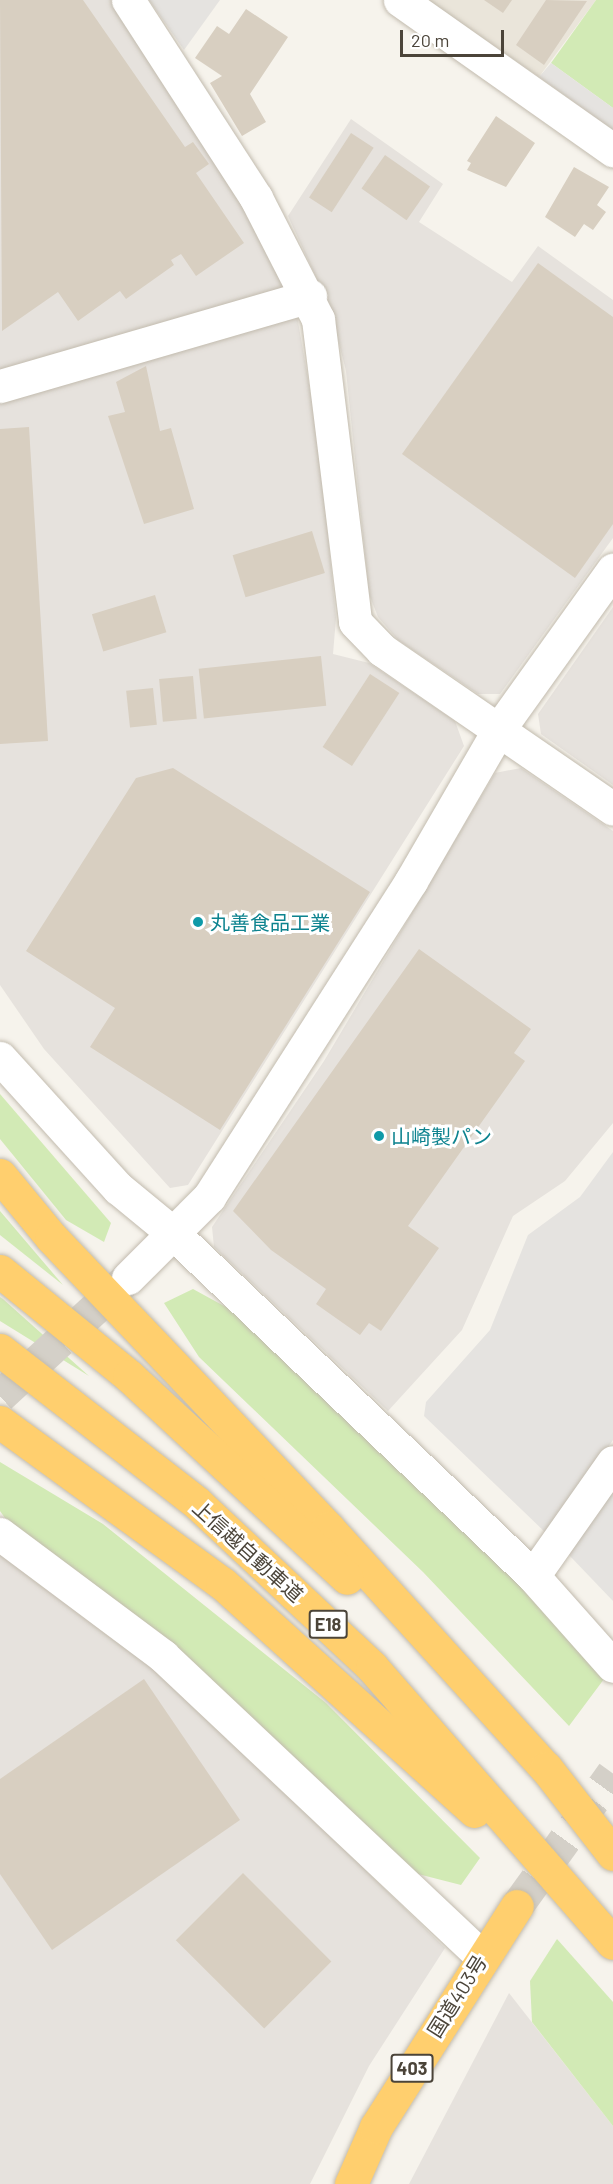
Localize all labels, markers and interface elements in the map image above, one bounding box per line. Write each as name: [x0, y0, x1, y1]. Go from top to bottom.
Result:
scale bar: [403, 18, 506, 56]
text: 20 m: [411, 29, 449, 51]
place label: 丸善食品工業: [210, 910, 330, 934]
marker: 丸善食品工業: [191, 915, 205, 929]
place label: 山崎製パン: [391, 1124, 491, 1148]
marker: 山崎製パン: [372, 1129, 386, 1143]
street label: 上信越自動車道: [188, 1495, 308, 1607]
road number: E18: [308, 1609, 348, 1639]
street label: 国道403号: [422, 1950, 492, 2042]
road number: 403: [390, 2053, 434, 2083]

